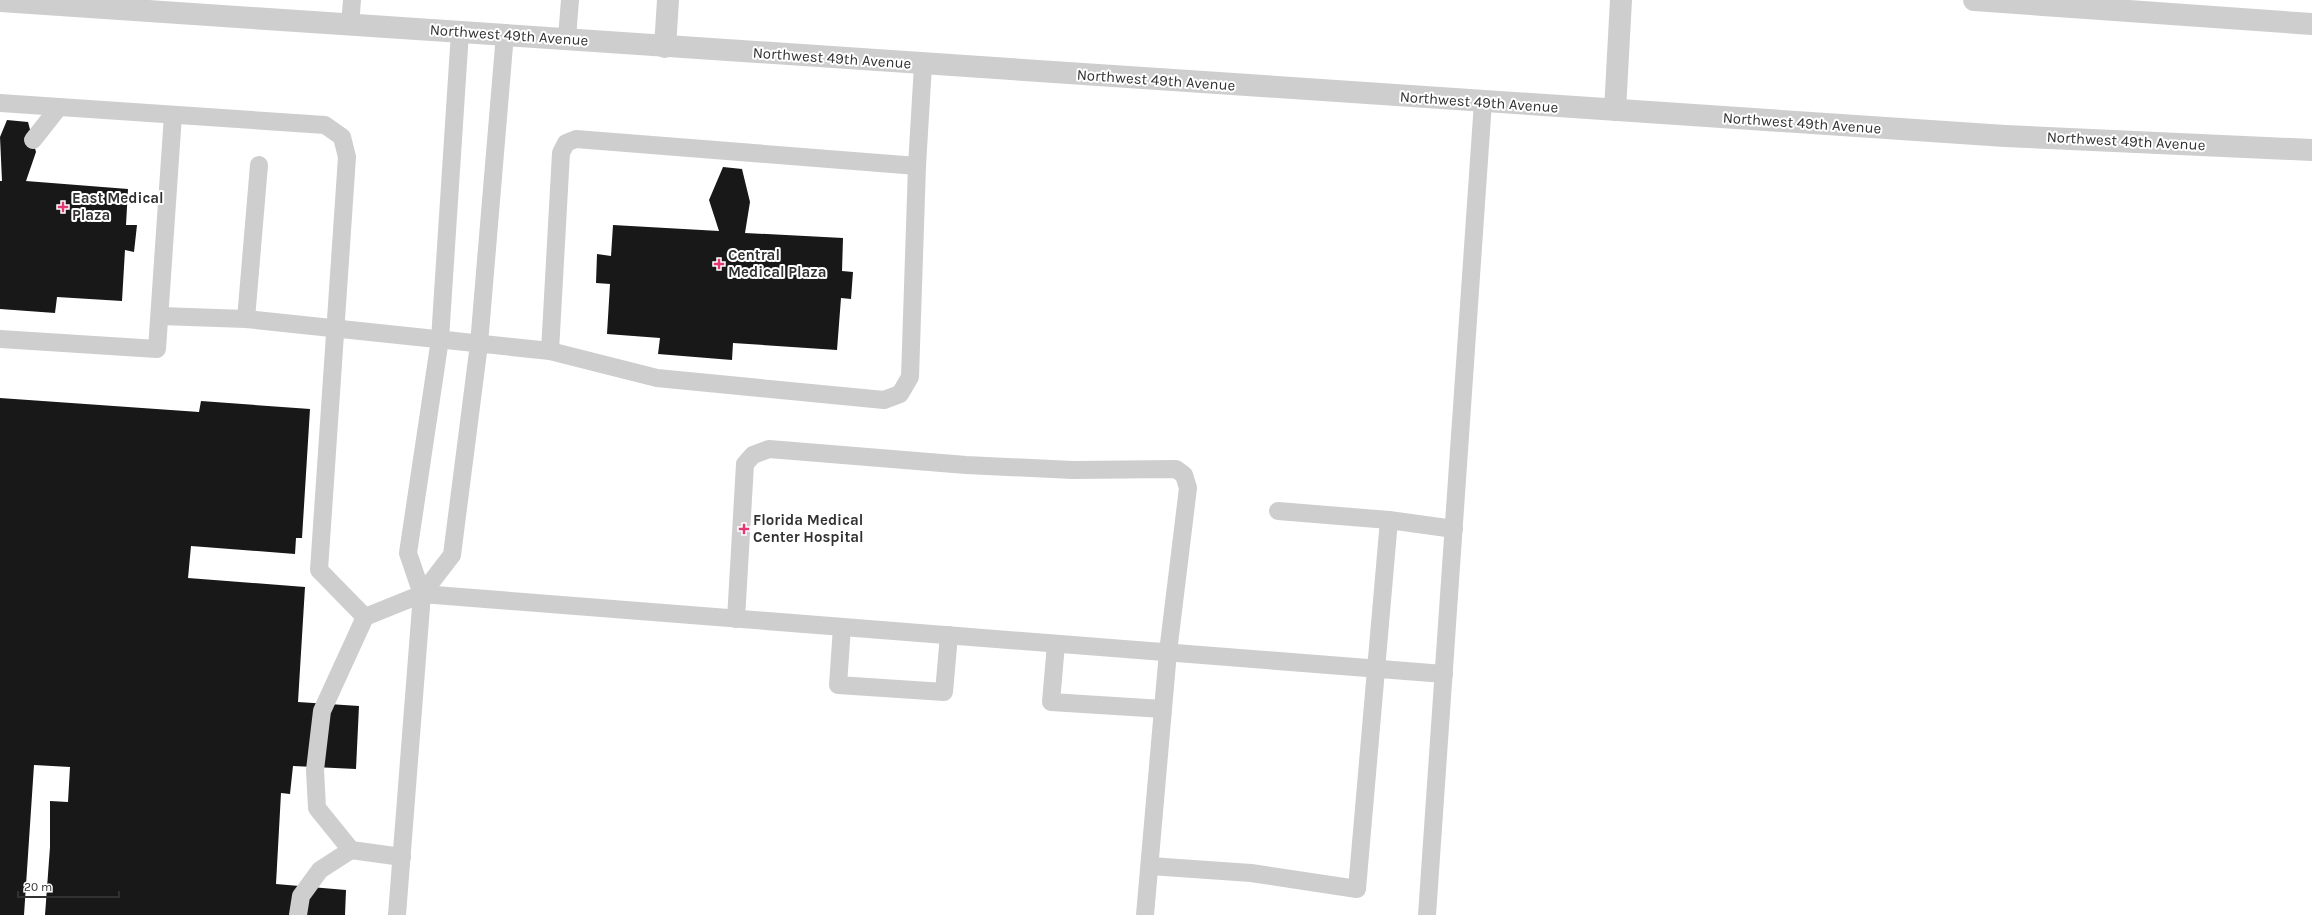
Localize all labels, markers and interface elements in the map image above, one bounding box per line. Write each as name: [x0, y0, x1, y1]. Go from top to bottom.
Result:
street label: Northwest 49th Avenue: [429, 20, 589, 50]
street label: Northwest 49th Avenue: [752, 43, 912, 73]
street label: Northwest 49th Avenue: [1076, 65, 1236, 95]
street label: Northwest 49th Avenue: [1399, 87, 1559, 117]
street label: Northwest 49th Avenue: [1722, 108, 1882, 138]
street label: Northwest 49th Avenue: [2046, 128, 2206, 154]
place label: East Medical Plaza: [72, 189, 164, 224]
marker: East Medical Plaza: [57, 201, 69, 213]
place label: Central Medical Plaza: [728, 246, 827, 281]
marker: Central Medical Plaza: [713, 258, 725, 270]
place label: Florida Medical Center Hospital: [753, 511, 864, 546]
marker: Florida Medical Center Hospital: [738, 523, 750, 535]
scale bar: [18, 873, 119, 899]
text: 20 m: [24, 880, 52, 894]

